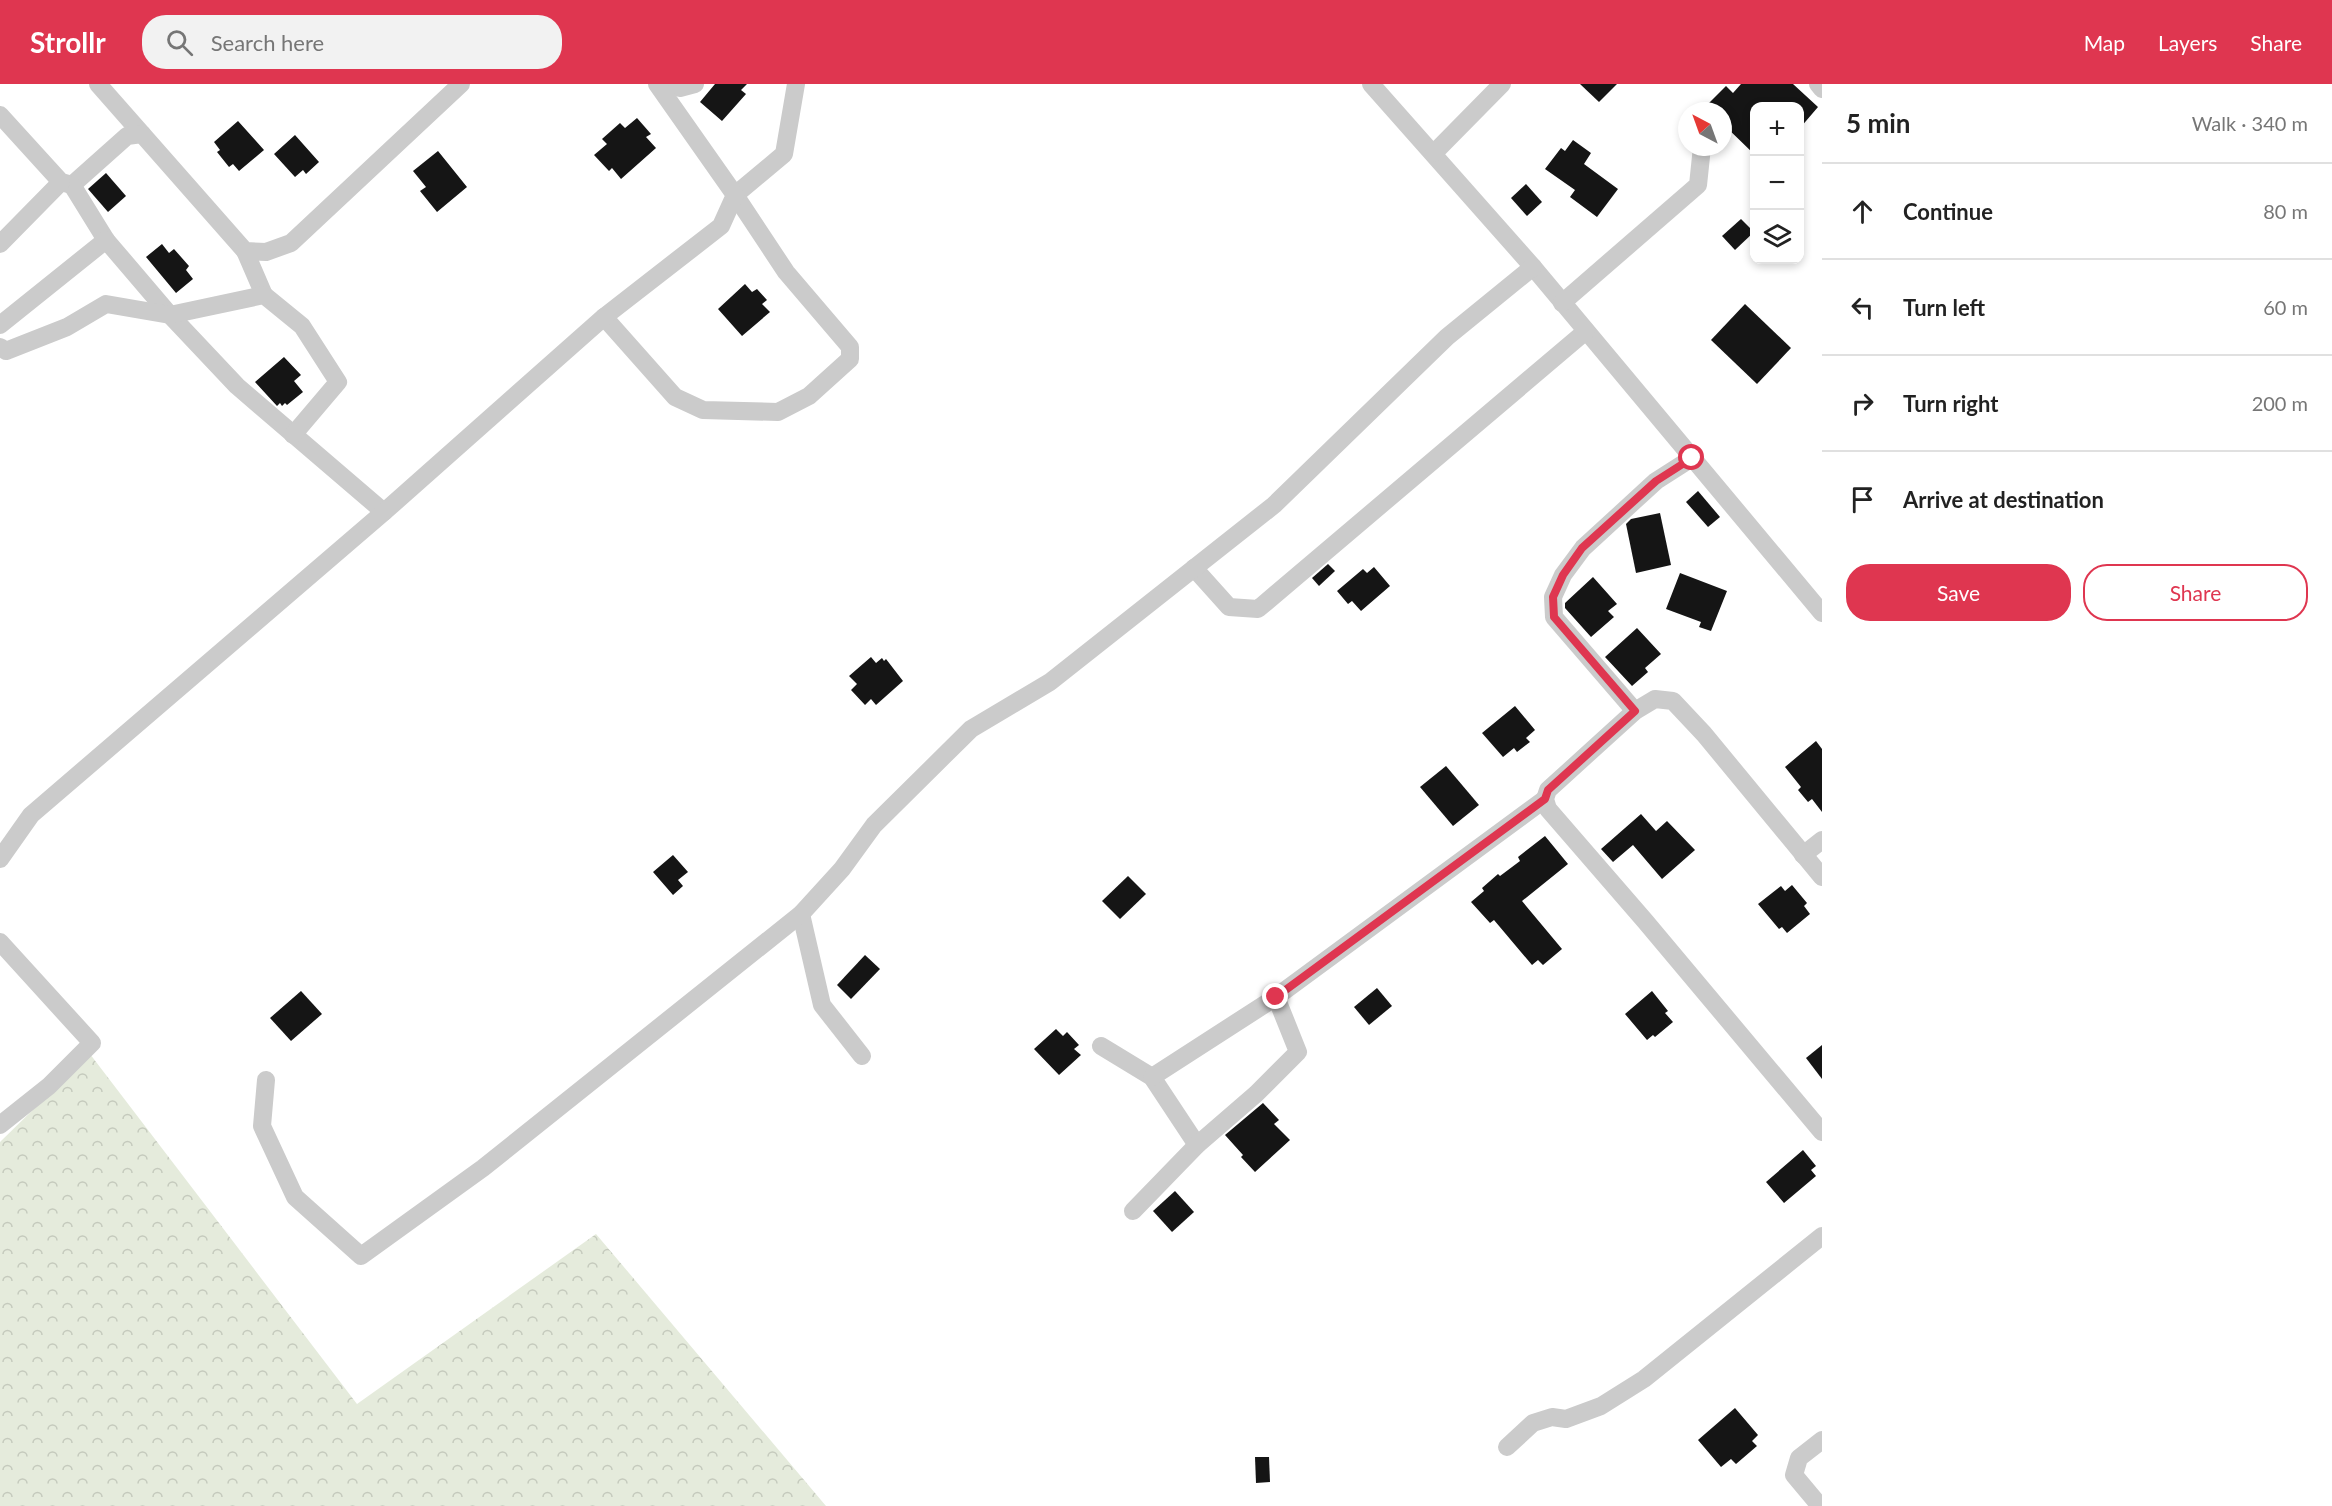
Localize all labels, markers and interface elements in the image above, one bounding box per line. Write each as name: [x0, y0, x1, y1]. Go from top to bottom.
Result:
search box: [142, 15, 562, 69]
text: Strollr: [30, 25, 106, 59]
icon: search: [163, 26, 196, 59]
text: Search here: [211, 29, 324, 56]
text: Map: [2084, 30, 2125, 55]
text: Layers: [2158, 30, 2217, 55]
text: Share: [2250, 30, 2302, 55]
north arrow: [1678, 102, 1732, 156]
map controls: [1750, 102, 1804, 264]
button: +: [1750, 102, 1804, 156]
text: 5 min: [1846, 107, 1910, 139]
text: Walk · 340 m: [2192, 111, 2308, 135]
button: −: [1750, 156, 1804, 210]
icon: ahead: [1846, 195, 1879, 228]
text: Continue: [1903, 198, 1993, 225]
text: 80 m: [2263, 199, 2308, 223]
button: layers: [1750, 210, 1804, 264]
icon: left: [1846, 291, 1879, 324]
text: Turn left: [1903, 294, 1985, 321]
text: 60 m: [2263, 295, 2308, 319]
icon: right: [1846, 387, 1879, 420]
text: Turn right: [1903, 390, 1998, 417]
text: 200 m: [2252, 391, 2308, 415]
route start: [1678, 444, 1704, 470]
icon: arrive: [1846, 483, 1879, 516]
text: Arrive at destination: [1903, 486, 2104, 513]
button: Save: [1846, 564, 2071, 621]
button: Share: [2083, 564, 2308, 621]
route end: [1262, 983, 1288, 1009]

